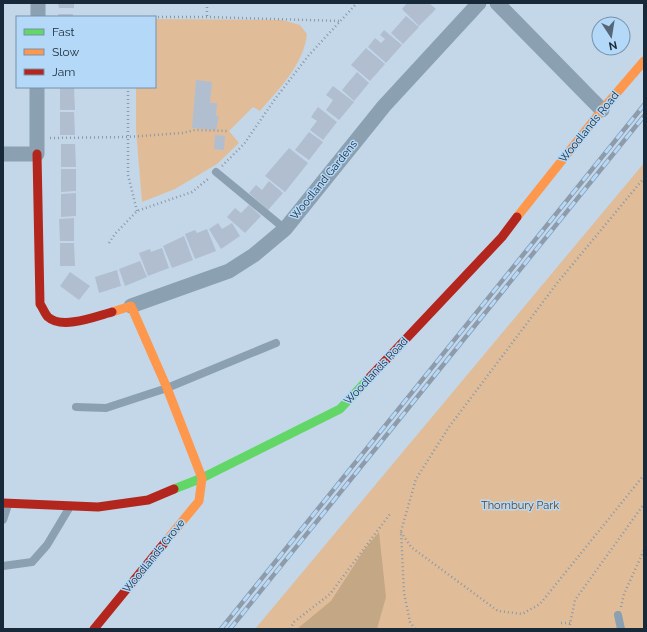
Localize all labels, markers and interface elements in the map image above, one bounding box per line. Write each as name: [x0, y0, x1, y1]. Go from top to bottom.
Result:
legend: [16, 16, 156, 88]
north arrow: [591, 16, 631, 56]
text: Fast: [52, 25, 75, 39]
text: N: [608, 38, 618, 53]
text: Slow: [52, 45, 79, 59]
text: Jam: [52, 65, 75, 79]
street label: Woodlands Road: [556, 89, 622, 165]
street label: Woodland Gardens: [288, 138, 360, 222]
street label: Woodlands Road: [341, 334, 411, 407]
park label: Thornbury Park: [481, 499, 559, 512]
street label: Woodlands Grove: [120, 516, 188, 595]

